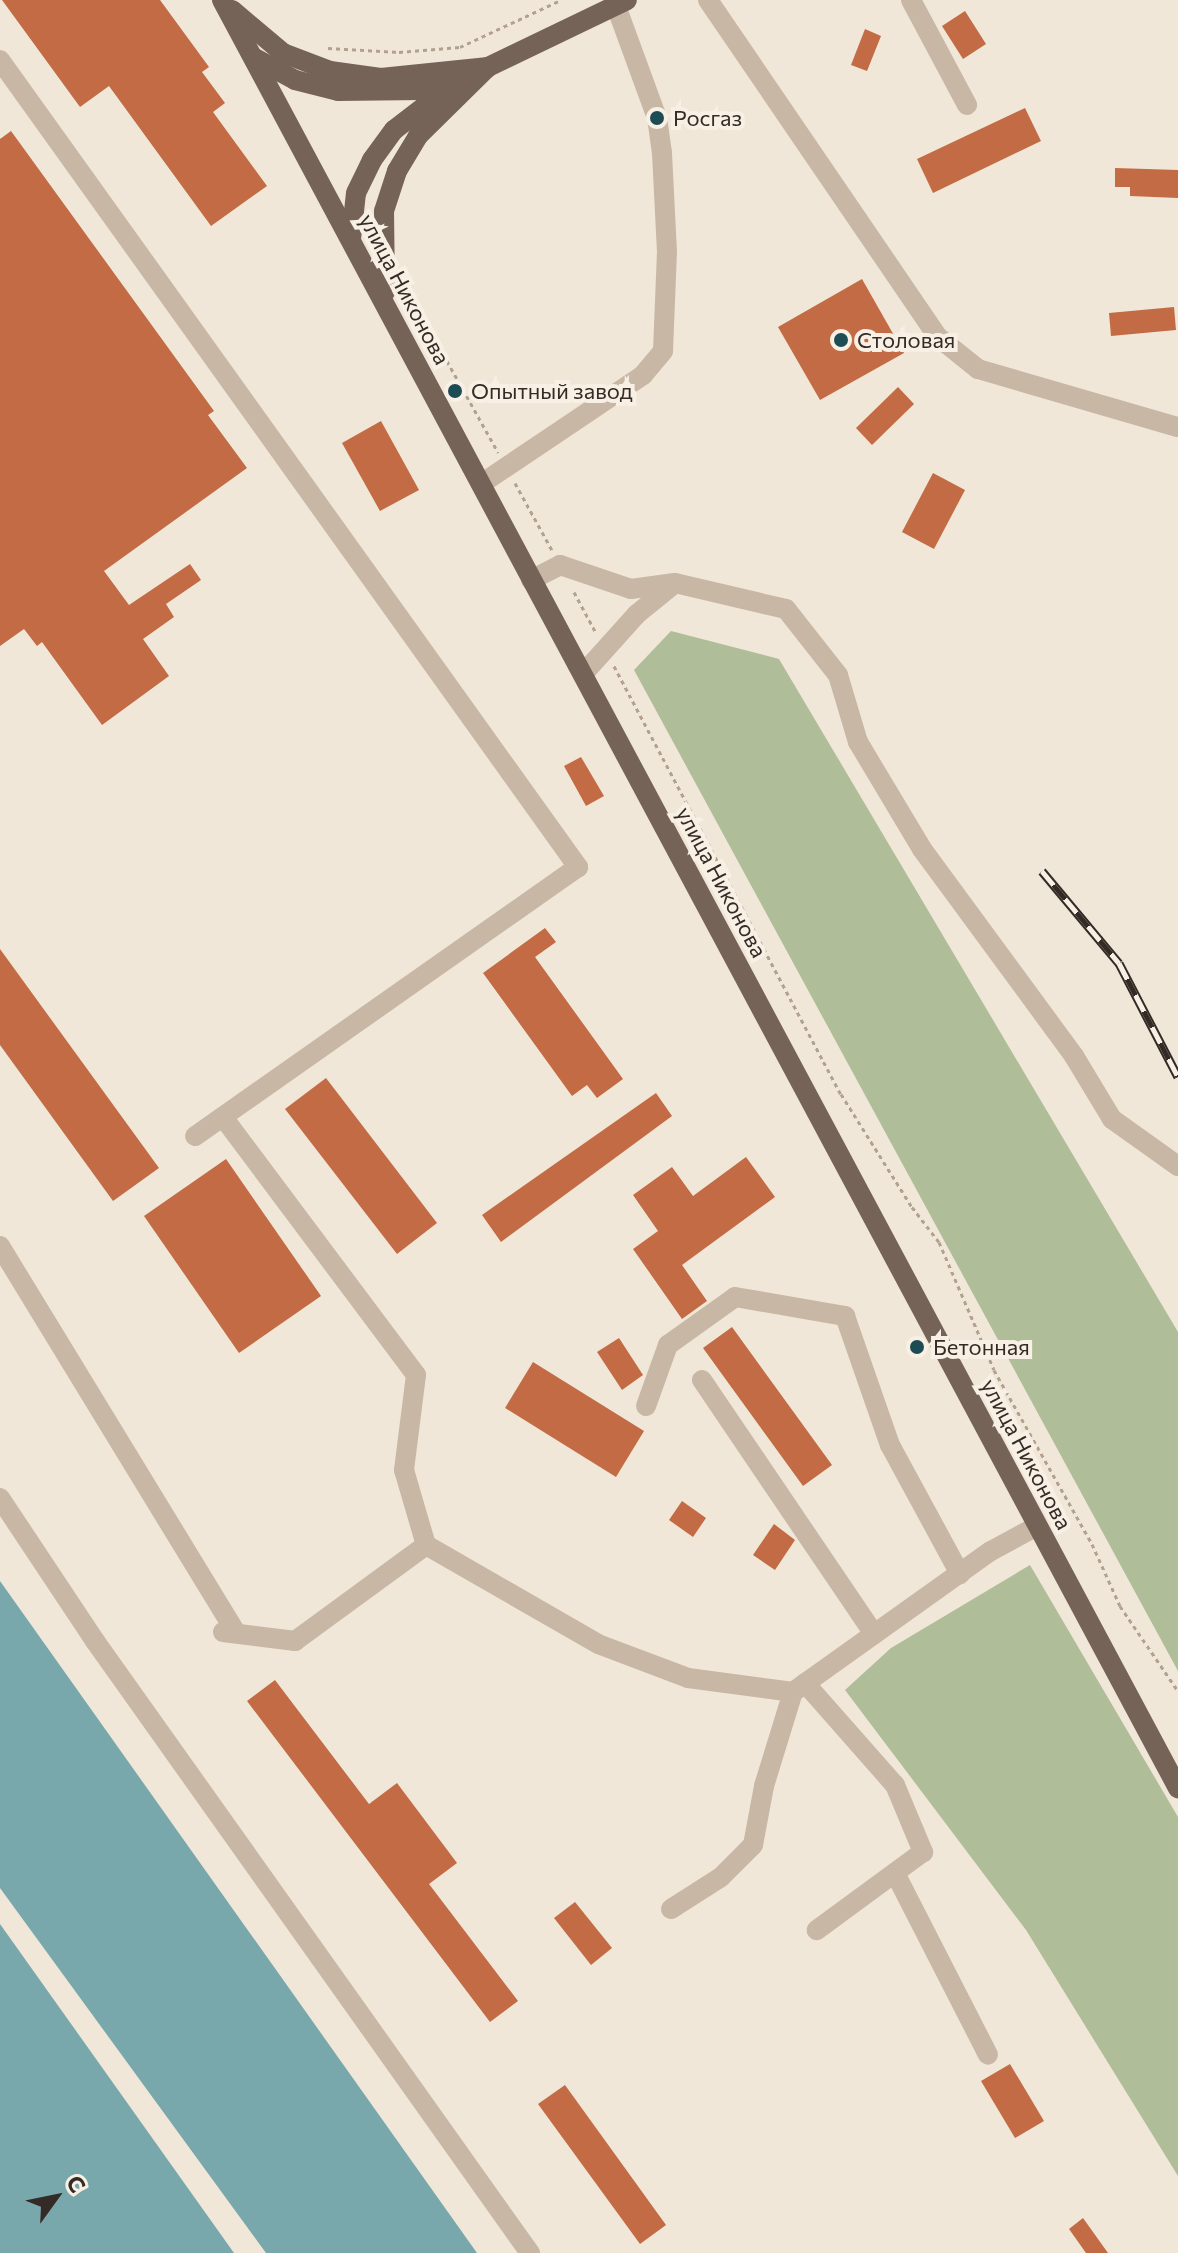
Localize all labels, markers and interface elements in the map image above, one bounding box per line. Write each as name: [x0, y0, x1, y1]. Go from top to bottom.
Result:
place label: Росгаз: [673, 105, 742, 131]
marker: Росгаз: [648, 109, 666, 127]
street label: улица Никонова: [354, 209, 456, 369]
place label: Столовая: [857, 327, 955, 353]
marker: Столовая: [832, 331, 850, 349]
place label: Опытный завод: [471, 378, 633, 404]
marker: Опытный завод: [446, 382, 464, 400]
street label: улица Никонова: [671, 802, 773, 962]
place label: Бетонная: [933, 1334, 1030, 1360]
marker: Бетонная: [908, 1338, 926, 1356]
street label: улица Никонова: [976, 1374, 1078, 1534]
north arrow: [16, 2157, 96, 2237]
text: С: [61, 2170, 92, 2197]

